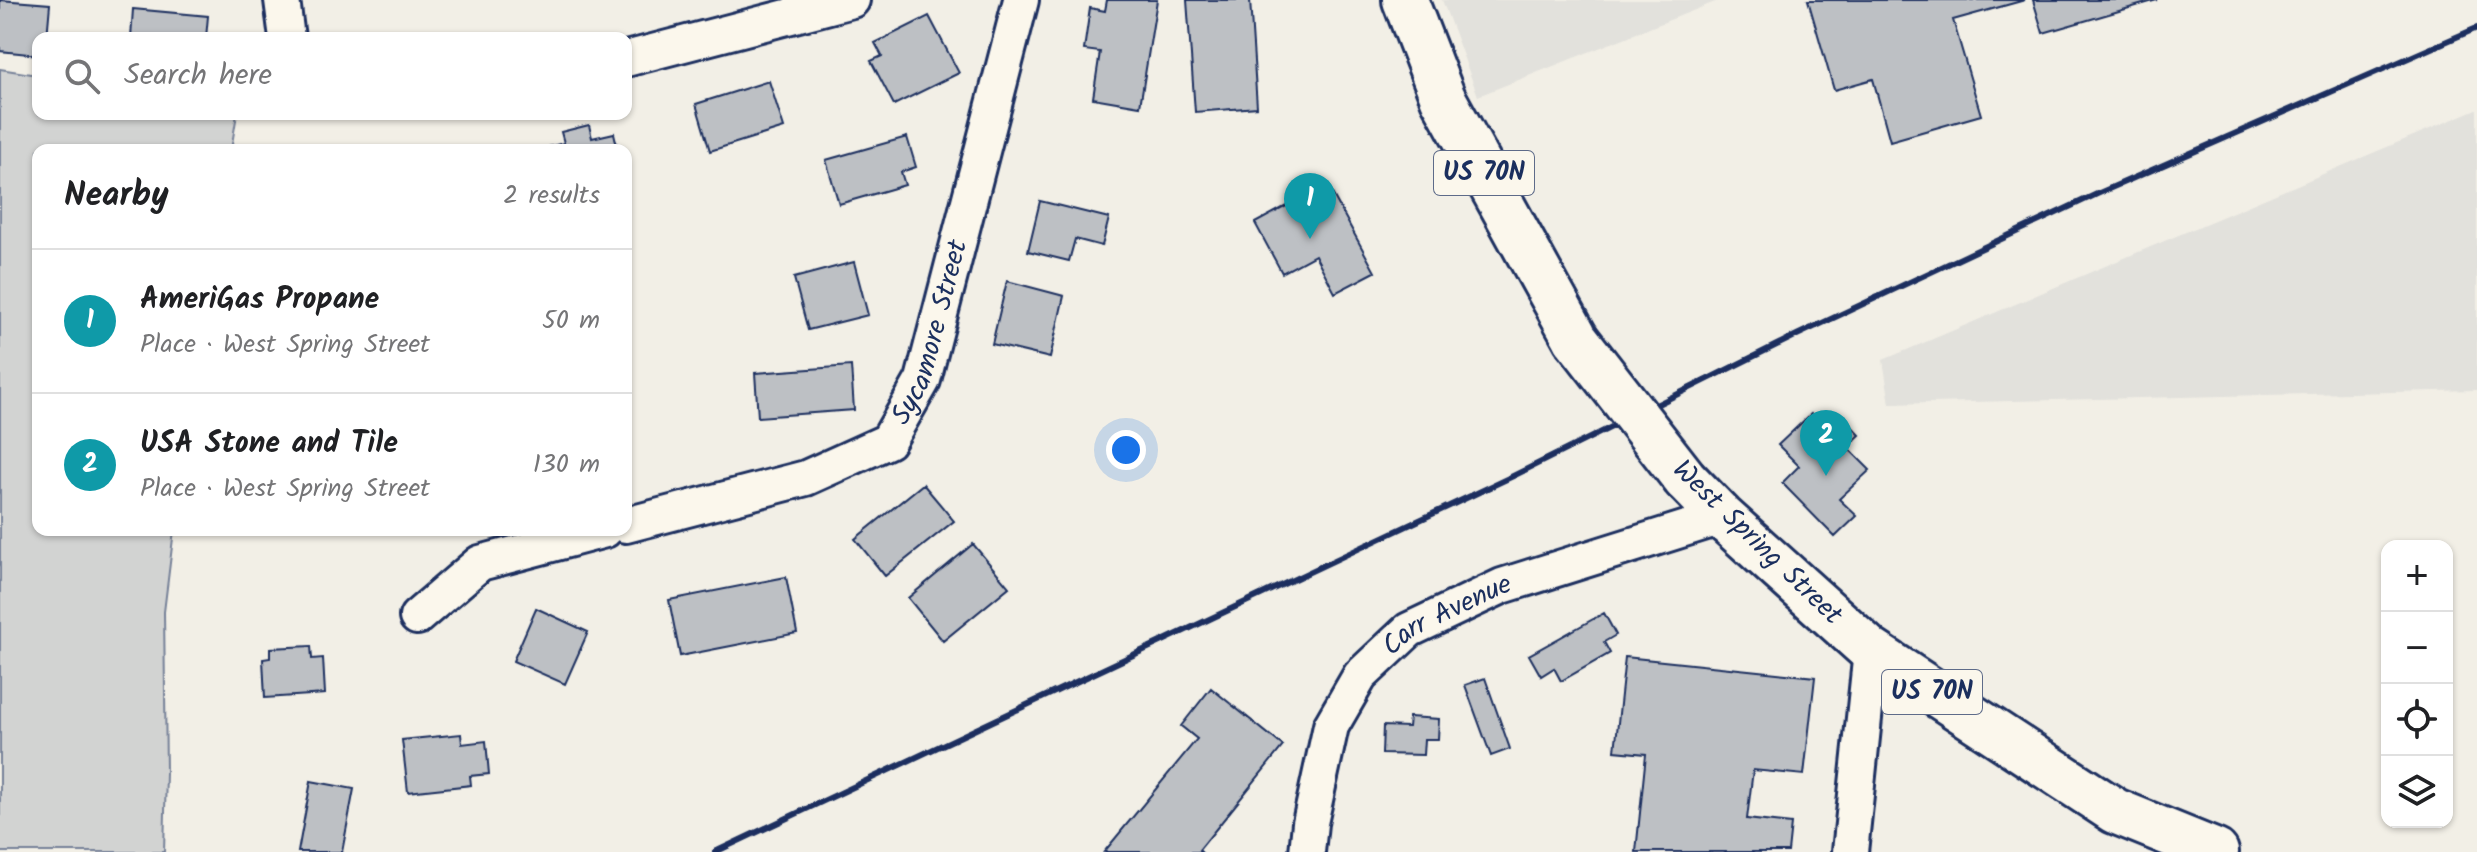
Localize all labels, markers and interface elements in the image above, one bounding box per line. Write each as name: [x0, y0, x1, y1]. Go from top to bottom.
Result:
search box: [32, 32, 632, 120]
text: Search here: [124, 52, 272, 100]
icon: search: [60, 54, 104, 98]
road number: US 70N: [1434, 151, 1534, 195]
text: Nearby: [64, 169, 169, 223]
pin: 1: [1284, 173, 1336, 239]
text: 2 results: [503, 175, 600, 217]
street label: Sycamore Street: [879, 234, 981, 433]
text: AmeriGas Propane: [140, 276, 379, 324]
text: 1: [86, 300, 94, 342]
text: 50 m: [542, 300, 600, 342]
text: Place · West Spring Street: [140, 324, 430, 366]
pin: 2: [1800, 410, 1852, 476]
text: USA Stone and Tile: [140, 420, 398, 468]
your location: [1106, 430, 1146, 470]
text: 2: [82, 444, 98, 486]
text: 130 m: [533, 444, 600, 486]
street label: West Spring Street: [1661, 449, 1854, 637]
text: Place · West Spring Street: [140, 468, 430, 510]
map controls: [2381, 540, 2453, 828]
button: +: [2381, 540, 2453, 612]
street label: Carr Avenue: [1371, 562, 1518, 667]
button: −: [2381, 612, 2453, 684]
road number: US 70N: [1882, 670, 1982, 714]
button: locate: [2381, 684, 2453, 756]
button: layers: [2381, 756, 2453, 828]

